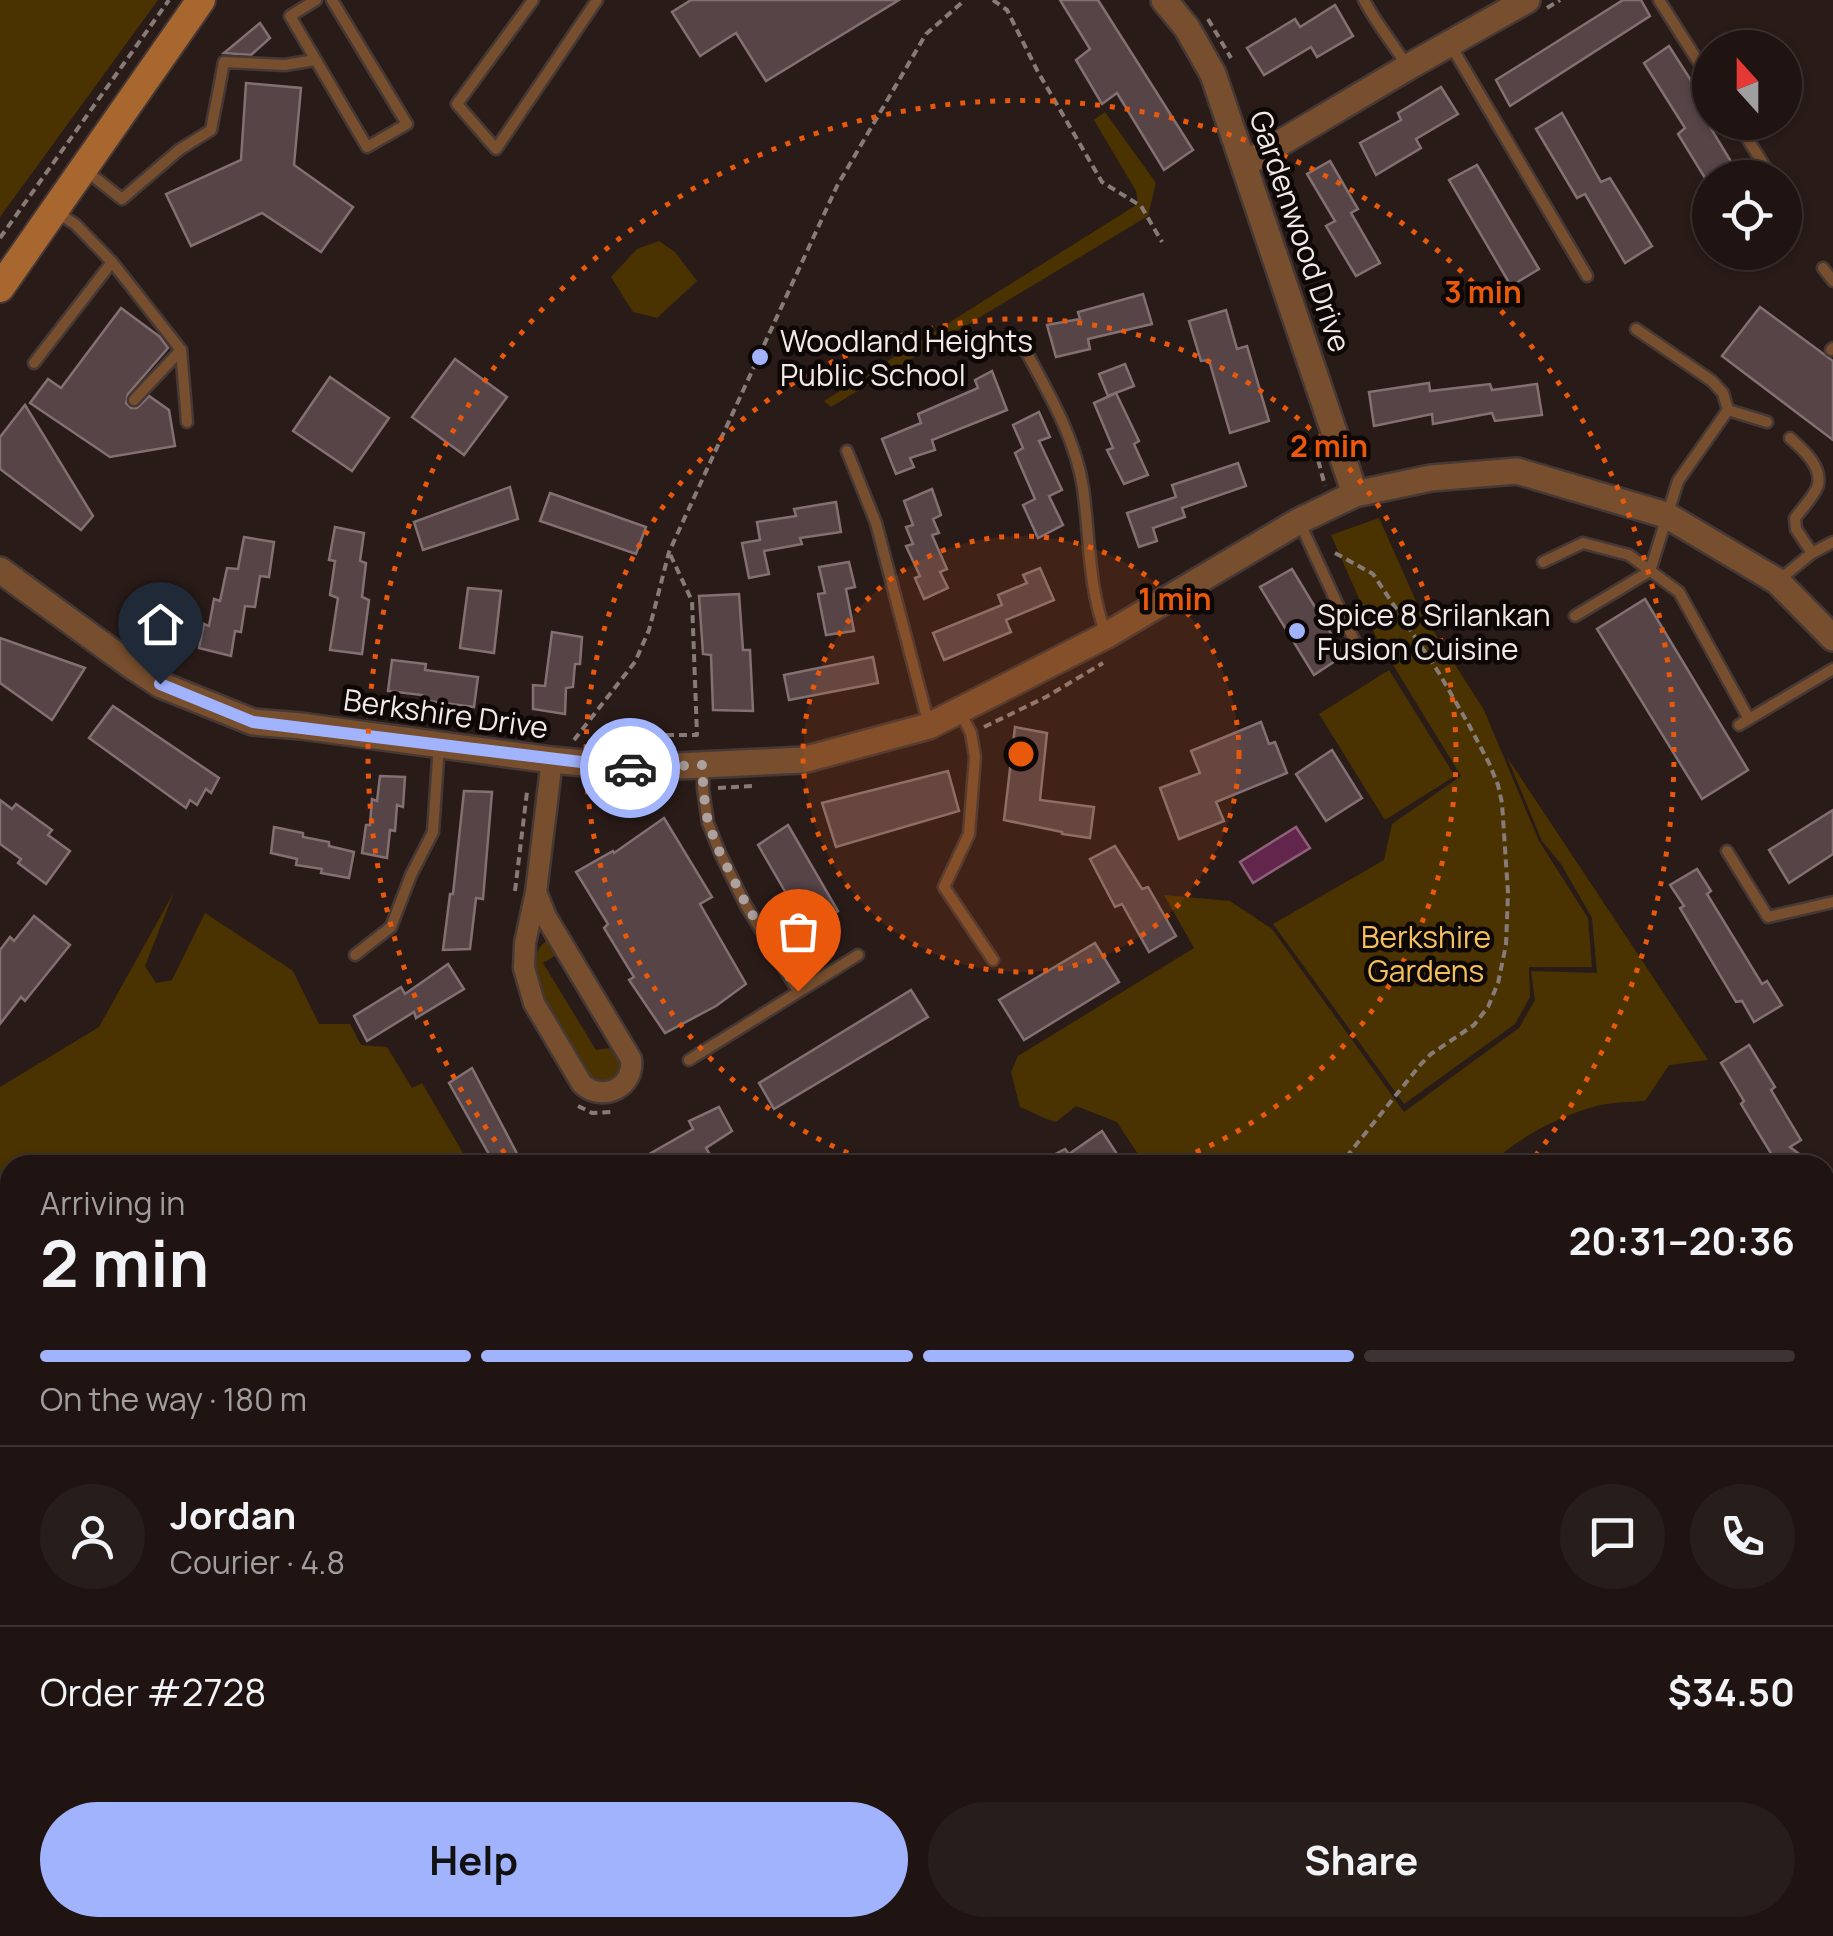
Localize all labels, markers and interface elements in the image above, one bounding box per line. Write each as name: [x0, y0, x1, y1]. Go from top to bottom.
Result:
north arrow: [1692, 30, 1802, 140]
map controls: [1692, 30, 1802, 270]
street label: Gardenwood Drive: [1240, 105, 1362, 357]
button: locate: [1692, 160, 1802, 270]
text: 3 min: [1444, 271, 1522, 312]
place label: Woodland Heights Public School: [780, 320, 1033, 395]
marker: Woodland Heights Public School: [749, 346, 771, 368]
text: 2 min: [1290, 425, 1368, 466]
text: 1 min: [1138, 578, 1212, 619]
pin: [118, 582, 203, 685]
place label: Spice 8 Srilankan Fusion Cuisine: [1317, 594, 1551, 669]
icon: home: [133, 597, 188, 652]
marker: Spice 8 Srilankan Fusion Cuisine: [1286, 620, 1308, 642]
street label: Berkshire Drive: [341, 678, 551, 748]
courier: [580, 718, 680, 818]
centre of rings: [1003, 736, 1039, 772]
icon: car: [603, 741, 658, 796]
pin: [756, 889, 841, 992]
icon: bag: [771, 904, 826, 959]
park label: Berkshire Gardens: [1361, 916, 1491, 991]
text: Arriving in: [40, 1181, 185, 1225]
text: 20:31–20:36: [1569, 1214, 1795, 1266]
text: 2 min: [40, 1218, 209, 1307]
text: On the way · 180 m: [40, 1377, 307, 1421]
button: person: [40, 1484, 145, 1589]
button: chat: [1560, 1484, 1665, 1589]
button: phone: [1690, 1484, 1795, 1589]
text: Jordan: [170, 1488, 296, 1540]
text: Courier · 4.8: [170, 1540, 345, 1584]
text: Order #2728: [40, 1665, 266, 1717]
text: $34.50: [1668, 1665, 1795, 1717]
button: Help: [40, 1802, 908, 1917]
button: Share: [928, 1802, 1795, 1917]

